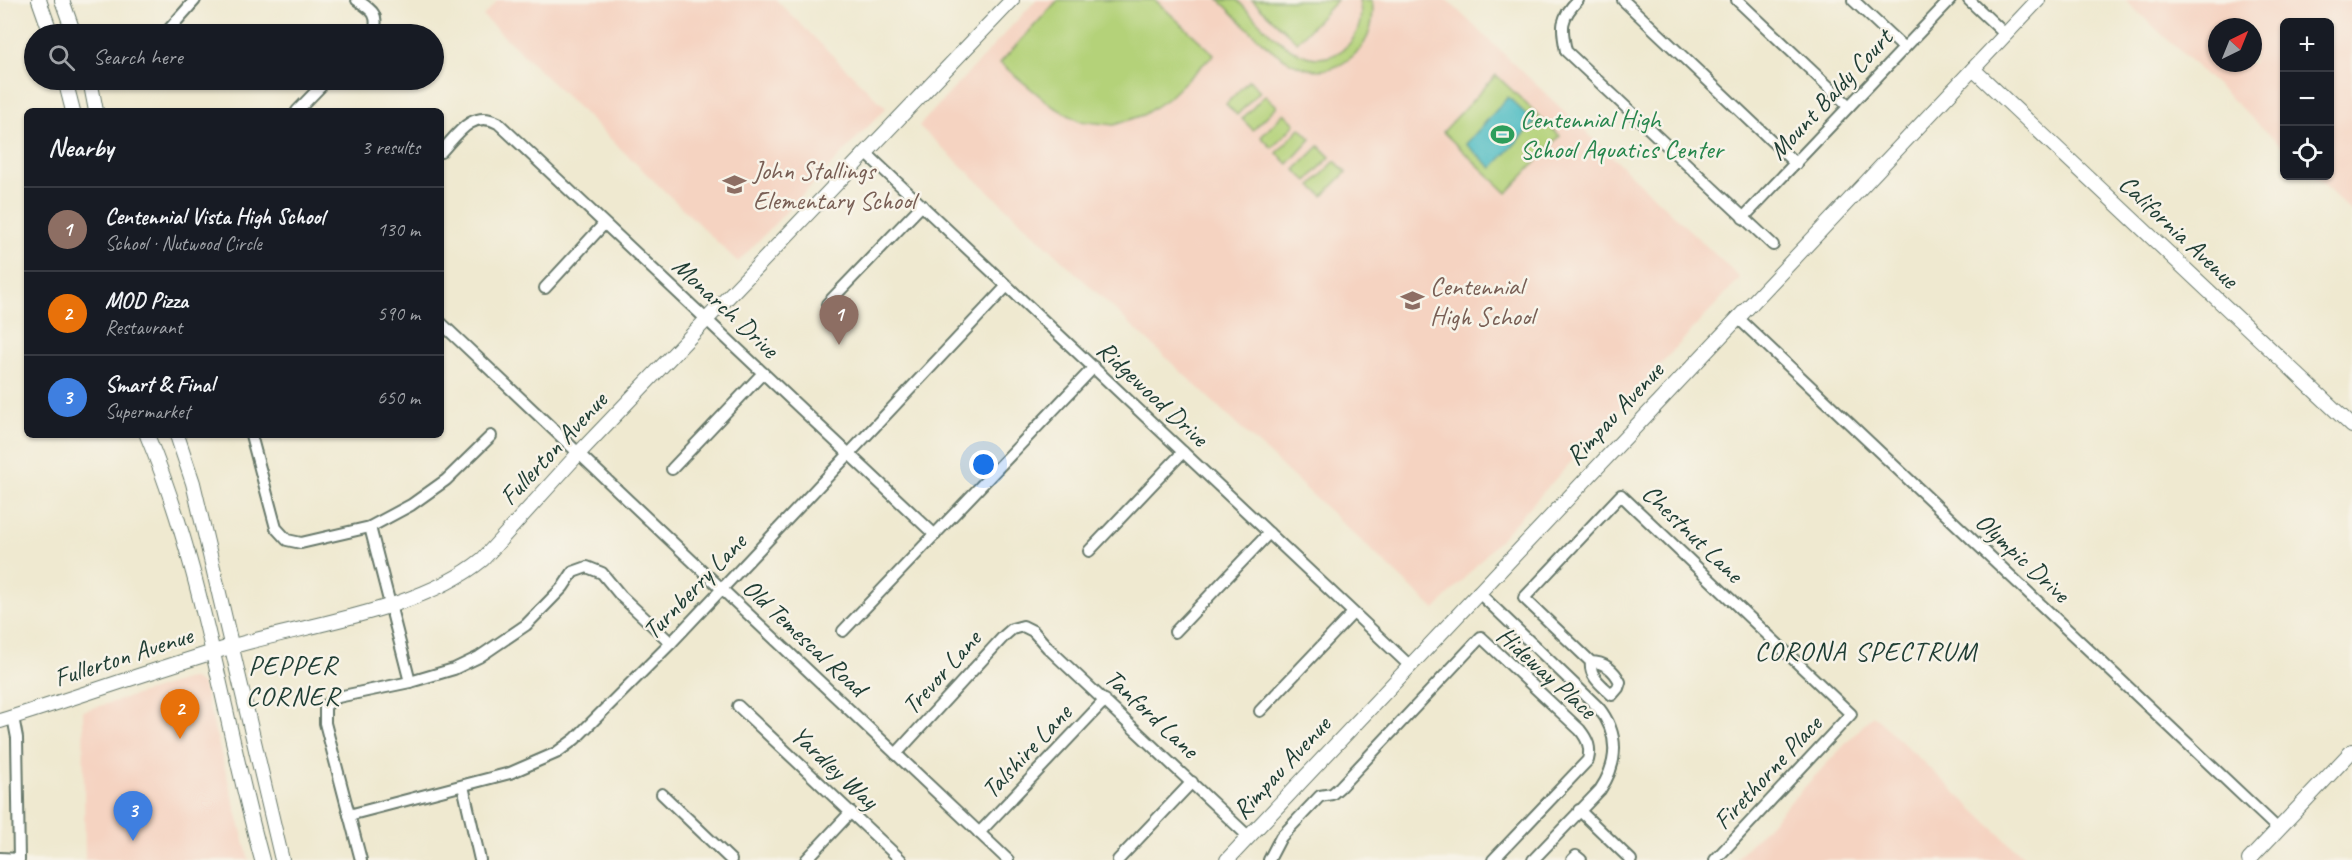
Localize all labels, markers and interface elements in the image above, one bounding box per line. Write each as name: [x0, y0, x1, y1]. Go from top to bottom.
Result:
north arrow: [2208, 18, 2262, 72]
map controls: [2280, 18, 2334, 180]
button: +: [2280, 18, 2334, 72]
street label: Mount Baldy Court: [1761, 20, 1901, 167]
search box: [24, 24, 444, 90]
icon: search: [45, 41, 78, 74]
text: Search here: [93, 43, 183, 71]
button: −: [2280, 72, 2334, 126]
place label: Centennial High School Aquatics Center: [1520, 103, 1726, 166]
sports icon: Centennial High School Aquatics Center: [1489, 121, 1515, 147]
button: locate: [2280, 126, 2334, 180]
text: Nearby: [48, 131, 113, 164]
text: 3 results: [361, 135, 420, 160]
place label: John Stallings Elementary School: [751, 154, 920, 217]
street label: California Avenue: [2112, 167, 2247, 296]
school or university icon: John Stallings Elementary School: [722, 172, 748, 198]
text: Centennial Vista High School: [105, 203, 324, 231]
text: 1: [63, 217, 72, 242]
text: 130 m: [377, 217, 420, 242]
text: School · Nutwood Circle: [105, 231, 262, 256]
street label: Monarch Drive: [665, 250, 787, 366]
place label: Centennial High School: [1430, 270, 1539, 333]
text: MOD Pizza: [105, 287, 188, 315]
school or university icon: Centennial High School: [1399, 288, 1425, 314]
pin: 1: [820, 296, 858, 345]
text: 2: [63, 301, 72, 326]
text: 590 m: [377, 301, 420, 326]
text: Restaurant: [105, 315, 182, 340]
street label: Ridgewood Drive: [1090, 333, 1217, 455]
street label: Rimpau Avenue: [1558, 354, 1672, 472]
text: Smart & Final: [105, 371, 214, 399]
street label: Fullerton Avenue: [492, 383, 615, 512]
text: 3: [63, 385, 72, 410]
text: 650 m: [377, 385, 420, 410]
text: Supermarket: [105, 399, 190, 424]
your location: [969, 450, 998, 479]
street label: Chestnut Lane: [1635, 477, 1752, 592]
street label: Olympic Drive: [1968, 505, 2078, 611]
street label: Turnberry Lane: [635, 524, 755, 647]
street label: Old Temescal Road: [736, 571, 877, 706]
street label: Fullerton Avenue: [50, 618, 198, 694]
street label: Hideway Place: [1490, 619, 1605, 727]
street label: Trevor Lane: [895, 621, 990, 722]
district label: CORONA SPECTRUM: [1755, 634, 1979, 668]
district label: PEPPER CORNER: [246, 648, 342, 713]
street label: Tanford Lane: [1098, 661, 1208, 767]
pin: 2: [160, 690, 200, 739]
street label: Talshire Lane: [974, 696, 1080, 806]
street label: Firethorne Place: [1706, 707, 1830, 837]
street label: Rimpau Avenue: [1225, 708, 1339, 826]
street label: Yardley Way: [784, 718, 887, 818]
pin: 3: [114, 792, 152, 841]

